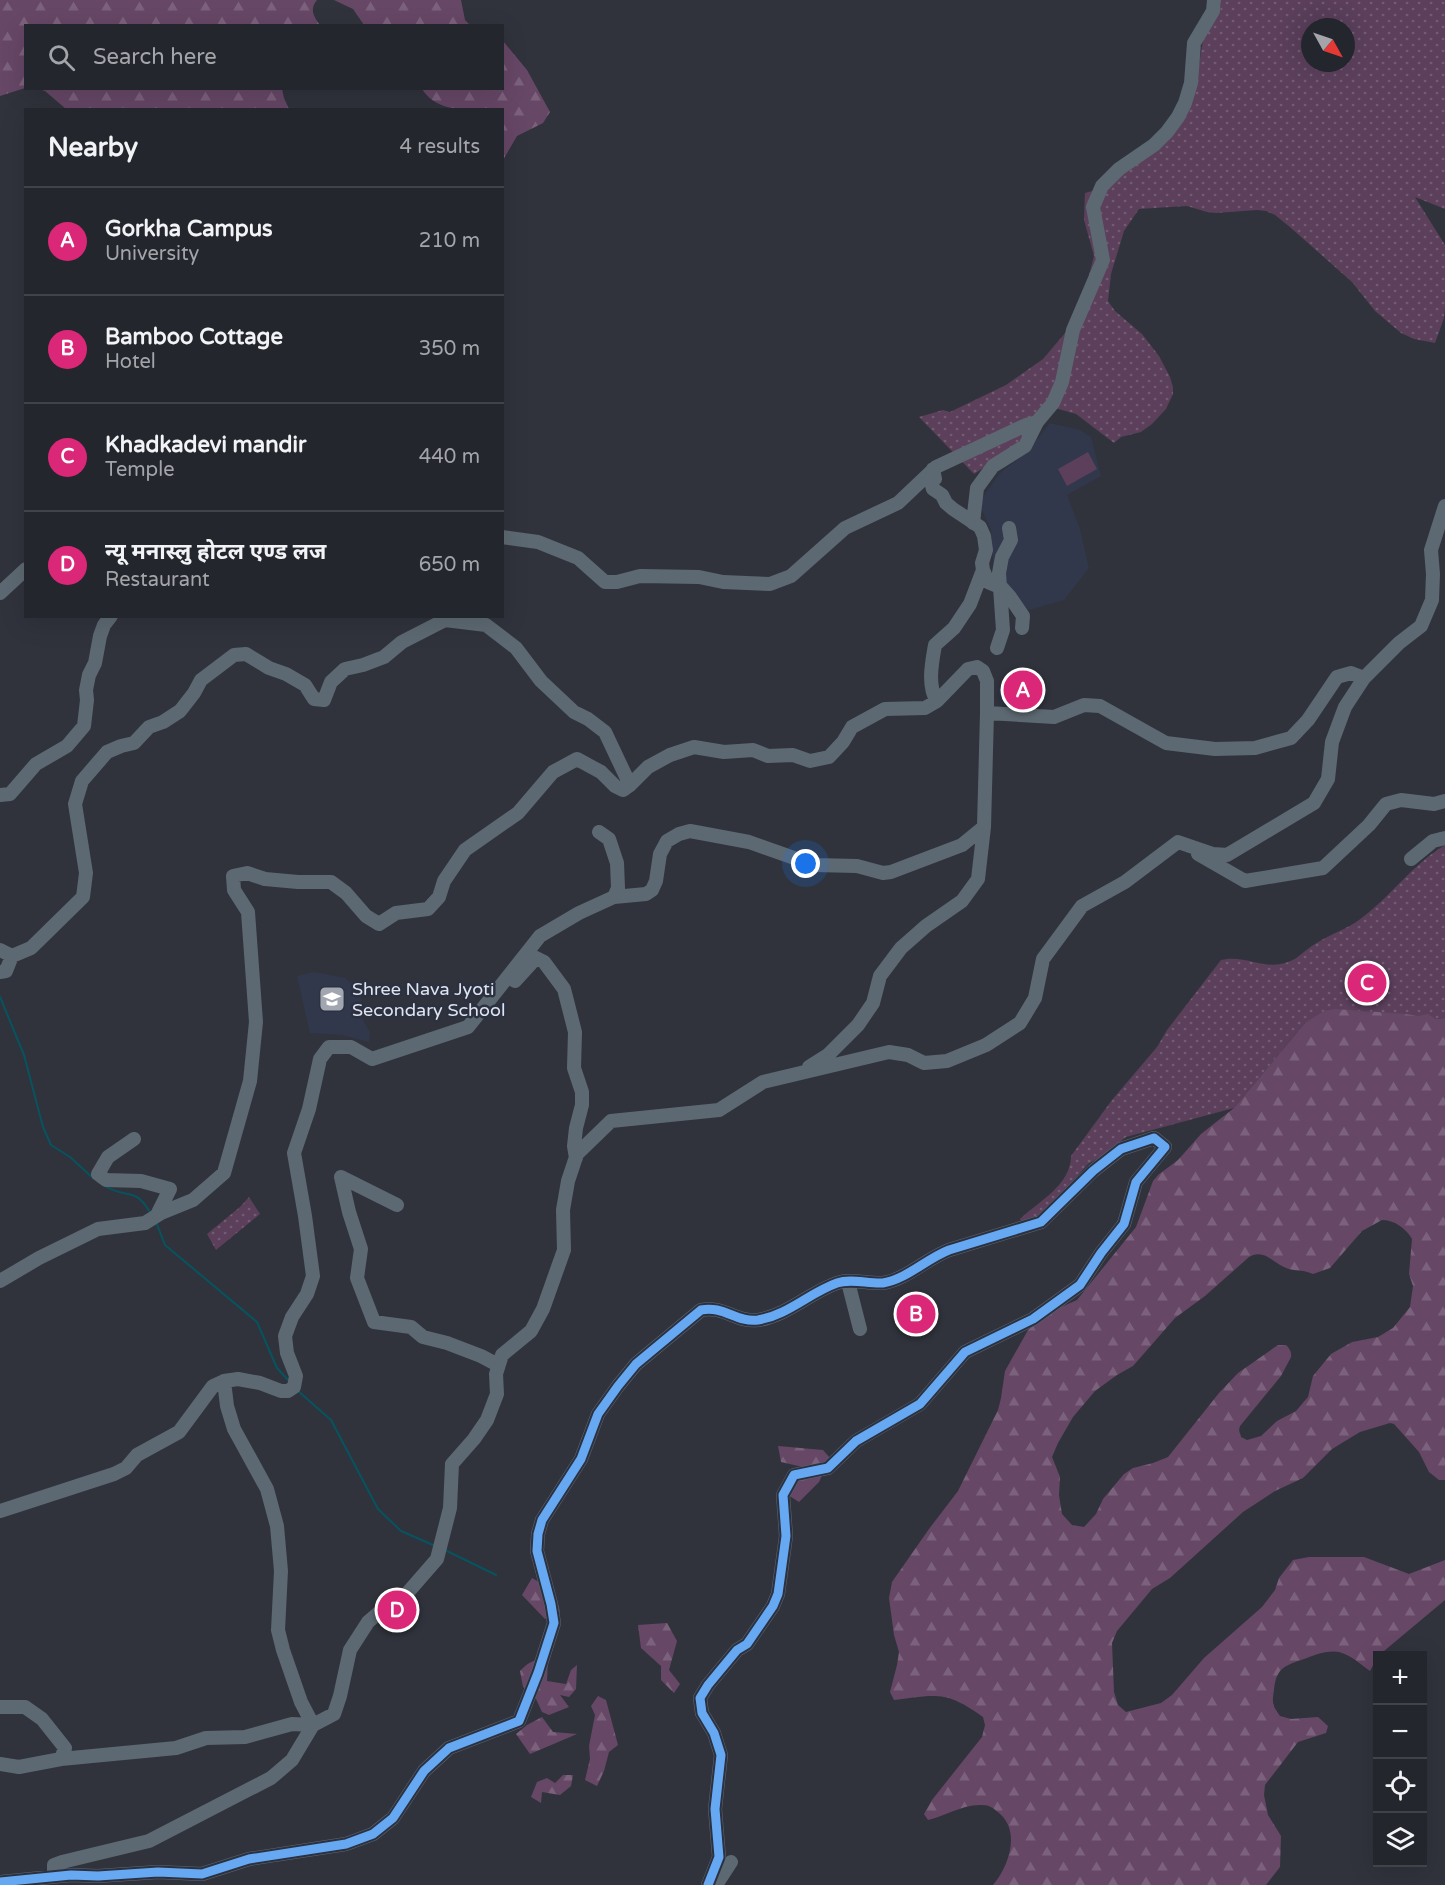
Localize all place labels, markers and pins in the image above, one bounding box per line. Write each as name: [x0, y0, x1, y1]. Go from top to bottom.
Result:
pin: A: [1004, 668, 1042, 712]
pin: C: [1348, 960, 1386, 1006]
place label: Shree Nava Jyoti Secondary School: [352, 978, 505, 1021]
school or university icon: Shree Nava Jyoti Secondary School: [317, 984, 347, 1014]
pin: B: [896, 1292, 936, 1336]
pin: D: [378, 1588, 416, 1632]

